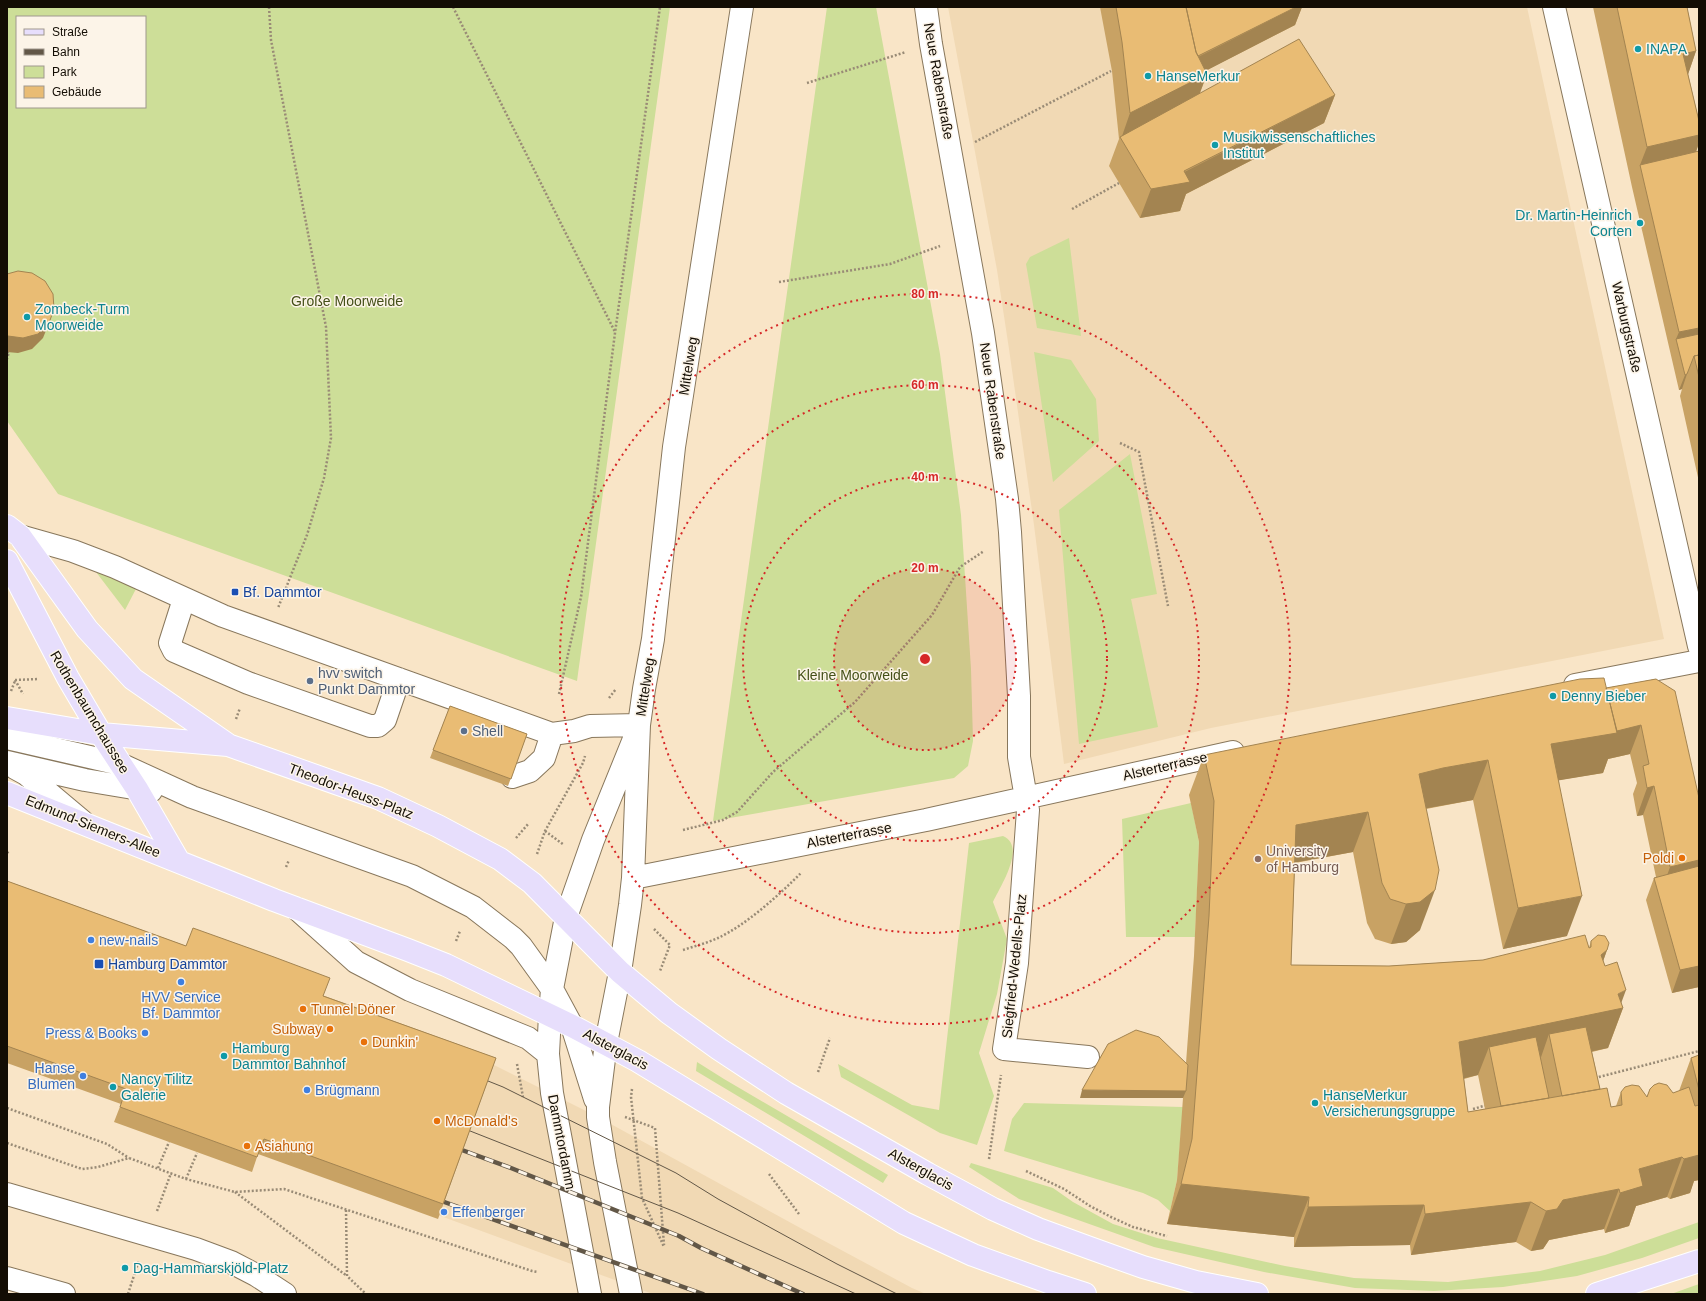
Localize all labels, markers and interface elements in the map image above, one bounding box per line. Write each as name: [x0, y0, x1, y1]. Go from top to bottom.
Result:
legend: [16, 16, 146, 108]
street label: Neue Rabenstraße: [921, 21, 957, 141]
text: Straße: [52, 25, 88, 39]
place label: INAPA: [1646, 41, 1688, 57]
marker: INAPA: [1633, 44, 1643, 54]
text: Bahn: [52, 45, 80, 59]
text: Park: [52, 65, 78, 79]
place label: HanseMerkur: [1156, 68, 1240, 84]
marker: HanseMerkur: [1143, 71, 1153, 81]
text: Gebäude: [52, 85, 102, 99]
place label: Musikwissenschaftliches Institut: [1223, 129, 1376, 161]
marker: Musikwissenschaftliches Institut: [1210, 140, 1220, 150]
place label: Dr. Martin-Heinrich Corten: [1515, 207, 1632, 239]
marker: Dr. Martin-Heinrich Corten: [1635, 218, 1645, 228]
street label: Warburgstraße: [1609, 280, 1645, 374]
text: 80 m: [911, 287, 939, 301]
park label: Große Moorweide: [291, 293, 403, 309]
place label: Zombeck-Turm Moorweide: [35, 301, 129, 333]
marker: Zombeck-Turm Moorweide: [22, 312, 32, 322]
street label: Mittelweg: [675, 336, 701, 396]
street label: Neue Rabenstraße: [977, 341, 1009, 461]
text: 60 m: [911, 378, 939, 392]
text: 40 m: [911, 470, 939, 484]
text: 20 m: [911, 561, 939, 575]
place label: Bf. Dammtor: [243, 584, 322, 600]
marker: Bf. Dammtor: [230, 587, 240, 597]
street label: Rothenbaumchaussee: [47, 648, 133, 776]
centre of rings: [918, 652, 932, 666]
street label: Mittelweg: [632, 657, 658, 717]
place label: hvv switch Punkt Dammtor: [318, 665, 416, 697]
park label: Kleine Moorweide: [797, 667, 909, 683]
marker: hvv switch Punkt Dammtor: [305, 676, 315, 686]
place label: Denny Bieber: [1561, 688, 1646, 704]
marker: Denny Bieber: [1548, 691, 1558, 701]
place label: Shell: [472, 723, 503, 739]
marker: Shell: [459, 726, 469, 736]
street label: Alsterterrasse: [1121, 748, 1209, 784]
street label: Theodor-Heuss-Platz: [286, 760, 416, 822]
street label: Edmund-Siemers-Allee: [23, 792, 163, 860]
street label: Alsterterrasse: [805, 819, 893, 851]
place label: University of Hamburg: [1266, 843, 1339, 875]
place label: Poldi: [1643, 850, 1674, 866]
marker: Poldi: [1677, 853, 1687, 863]
marker: University of Hamburg: [1253, 854, 1263, 864]
street label: Siegfried-Wedells-Platz: [998, 893, 1030, 1039]
place label: new-nails: [99, 932, 158, 948]
marker: new-nails: [86, 935, 96, 945]
place label: Hamburg Dammtor: [108, 956, 227, 972]
marker: Hamburg Dammtor: [93, 958, 105, 970]
marker: HVV Service Bf. Dammtor: [176, 977, 186, 987]
place label: HVV Service Bf. Dammtor: [141, 989, 221, 1021]
place label: Tunnel Döner: [311, 1001, 396, 1017]
marker: Tunnel Döner: [298, 1004, 308, 1014]
place label: Subway: [272, 1021, 322, 1037]
marker: Subway: [325, 1024, 335, 1034]
place label: Press & Books: [45, 1025, 137, 1041]
street label: Alsterglacis: [581, 1025, 651, 1073]
marker: Press & Books: [140, 1028, 150, 1038]
place label: Dunkin': [372, 1034, 418, 1050]
marker: Dunkin': [359, 1037, 369, 1047]
place label: Hamburg Dammtor Bahnhof: [232, 1040, 346, 1072]
marker: Hamburg Dammtor Bahnhof: [219, 1051, 229, 1061]
place label: Hanse Blumen: [28, 1060, 75, 1092]
marker: Hanse Blumen: [78, 1071, 88, 1081]
place label: Nancy Tilitz Galerie: [121, 1071, 193, 1103]
marker: Nancy Tilitz Galerie: [108, 1082, 118, 1092]
place label: Brügmann: [315, 1082, 380, 1098]
marker: Brügmann: [302, 1085, 312, 1095]
place label: HanseMerkur Versicherungsgruppe: [1323, 1087, 1456, 1119]
street label: Dammtordamm: [545, 1093, 579, 1191]
marker: HanseMerkur Versicherungsgruppe: [1310, 1098, 1320, 1108]
place label: McDonald's: [445, 1113, 518, 1129]
marker: McDonald's: [432, 1116, 442, 1126]
place label: Asiahung: [255, 1138, 313, 1154]
marker: Asiahung: [242, 1141, 252, 1151]
street label: Alsterglacis: [886, 1145, 956, 1193]
place label: Effenberger: [452, 1204, 525, 1220]
marker: Effenberger: [439, 1207, 449, 1217]
place label: Dag-Hammarskjöld-Platz: [133, 1260, 289, 1276]
marker: Dag-Hammarskjöld-Platz: [120, 1263, 130, 1273]

